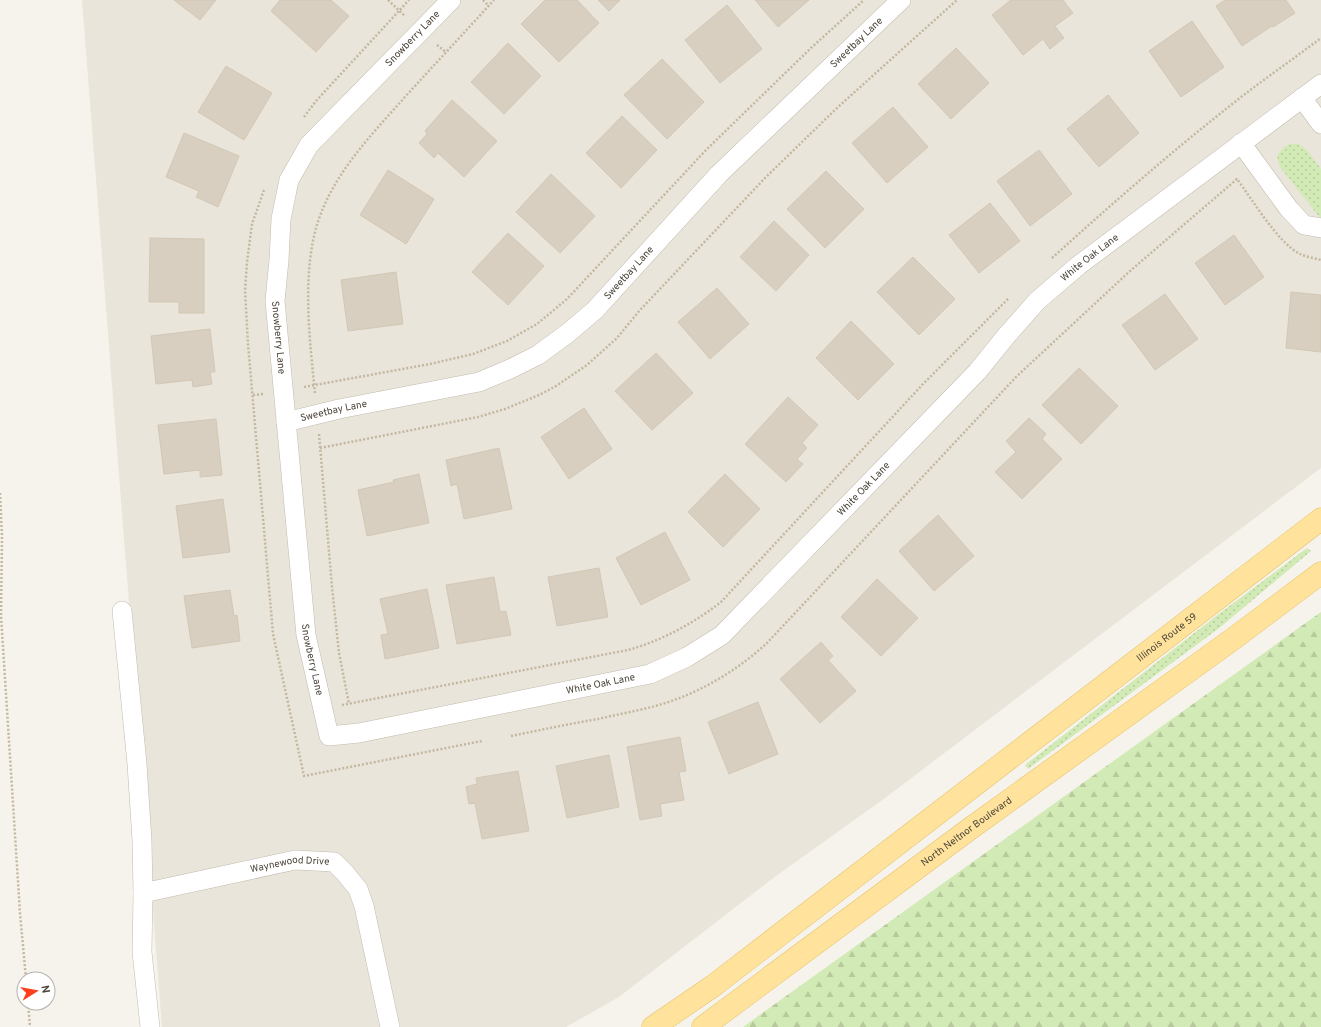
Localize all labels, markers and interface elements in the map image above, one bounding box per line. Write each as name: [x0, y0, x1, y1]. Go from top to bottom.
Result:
street label: Snowberry Lane: [383, 8, 443, 70]
street label: Sweetbay Lane: [827, 14, 886, 71]
street label: White Oak Lane: [1058, 231, 1121, 284]
street label: Sweetbay Lane: [601, 243, 657, 302]
street label: Snowberry Lane: [269, 300, 288, 375]
street label: Sweetbay Lane: [299, 397, 368, 425]
street label: White Oak Lane: [835, 459, 893, 519]
street label: Illinois Route 59: [1134, 610, 1200, 665]
street label: Snowberry Lane: [298, 623, 326, 697]
street label: White Oak Lane: [565, 671, 636, 697]
street label: North Neltnor Boulevard: [918, 794, 1015, 869]
street label: Waynewood Drive: [249, 853, 330, 876]
north arrow: [16, 971, 56, 1011]
text: N: [37, 984, 52, 994]

